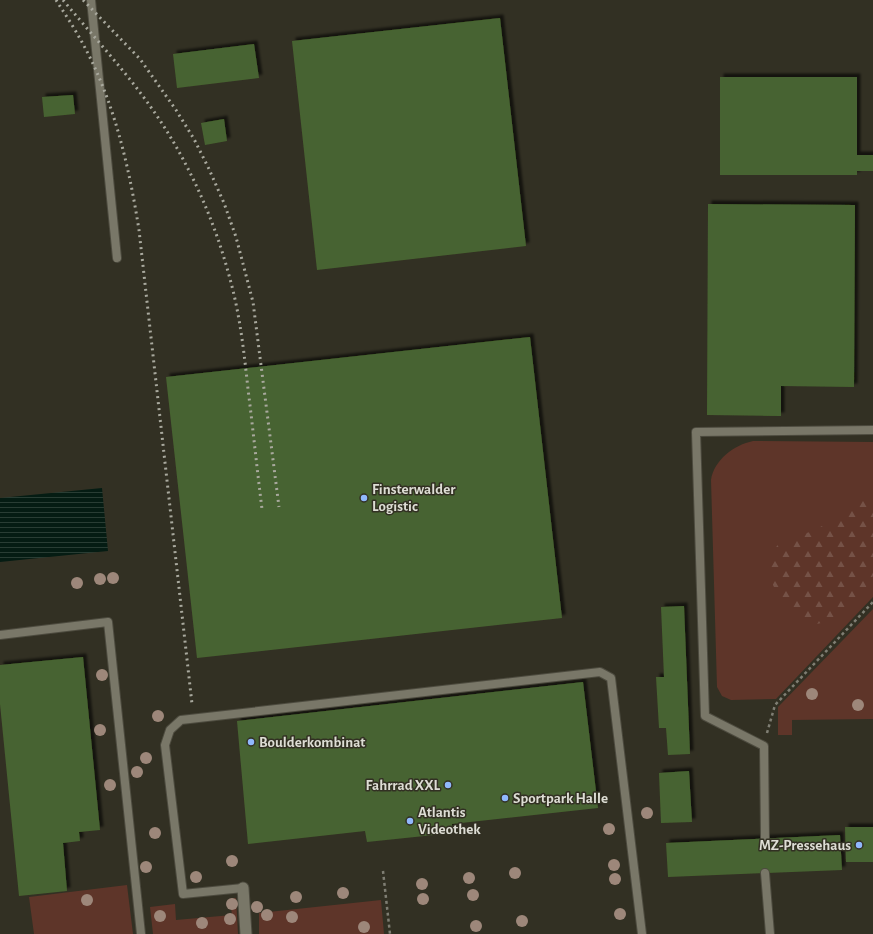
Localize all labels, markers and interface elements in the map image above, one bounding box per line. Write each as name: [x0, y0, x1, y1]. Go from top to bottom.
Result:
place label: Finsterwalder Logistic: [372, 482, 456, 514]
marker: Finsterwalder Logistic: [359, 493, 369, 503]
place label: Boulderkombinat: [259, 735, 365, 750]
marker: Boulderkombinat: [246, 737, 256, 747]
place label: Fahrrad XXL: [366, 778, 440, 793]
marker: Fahrrad XXL: [443, 780, 453, 790]
place label: Sportpark Halle: [513, 791, 608, 806]
marker: Sportpark Halle: [500, 793, 510, 803]
place label: Atlantis Videothek: [418, 805, 481, 837]
marker: Atlantis Videothek: [405, 816, 415, 826]
place label: MZ-Pressehaus: [759, 838, 851, 853]
marker: MZ-Pressehaus: [854, 840, 864, 850]

